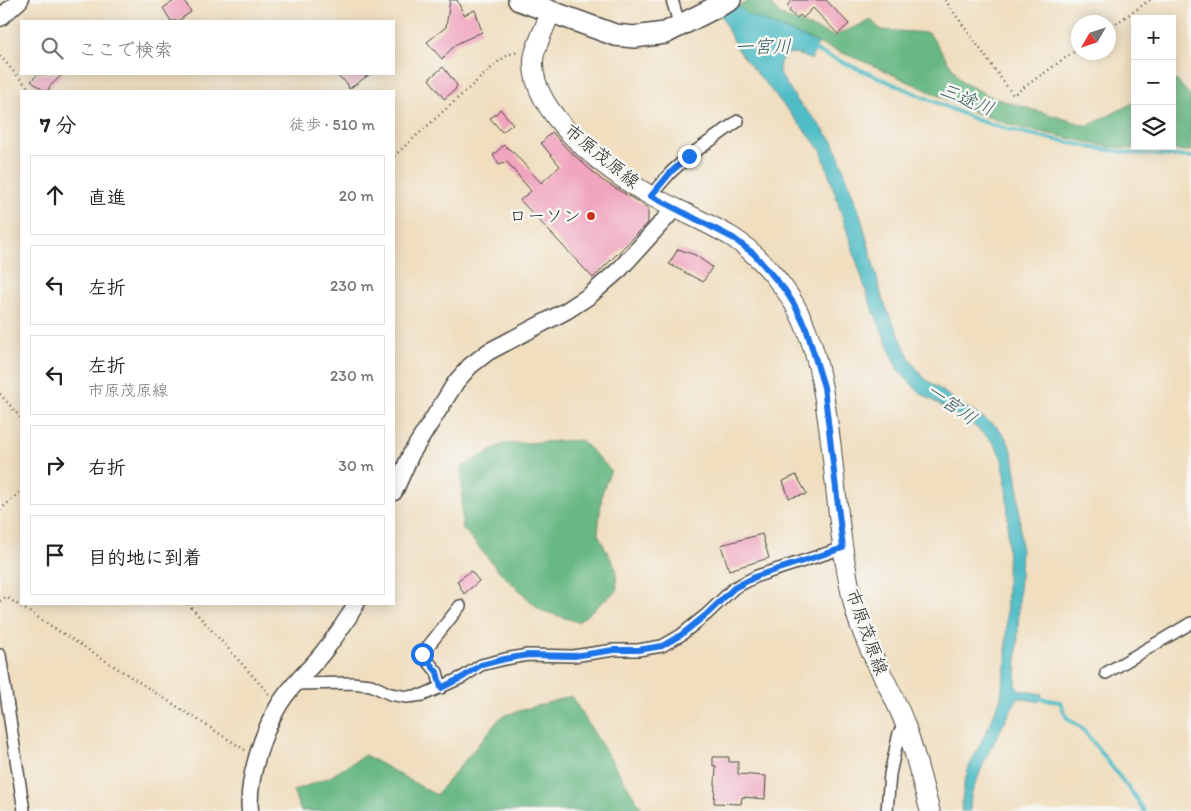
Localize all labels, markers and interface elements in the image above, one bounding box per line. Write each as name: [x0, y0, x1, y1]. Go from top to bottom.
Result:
north arrow: [1071, 15, 1116, 60]
map controls: [1131, 15, 1176, 150]
button: +: [1131, 15, 1176, 60]
search box: [20, 20, 395, 75]
icon: search: [38, 34, 66, 62]
water label: 一宮川: [734, 35, 792, 58]
text: ここで検索: [78, 38, 173, 61]
button: −: [1131, 60, 1176, 105]
water label: 三途川: [936, 78, 998, 120]
button: layers: [1131, 105, 1176, 150]
text: 7 分: [40, 112, 76, 137]
text: 徒歩 · 510 m: [289, 115, 375, 134]
street label: 市原茂原線: [560, 119, 644, 193]
route end: [678, 145, 701, 168]
icon: ahead: [41, 181, 69, 209]
text: 直進: [88, 186, 126, 209]
text: 20 m: [339, 186, 374, 205]
place label: ローソン: [509, 205, 581, 227]
marker: ローソン: [585, 210, 597, 222]
icon: left: [41, 271, 69, 299]
text: 左折: [88, 276, 126, 299]
text: 230 m: [330, 276, 374, 295]
text: 左折: [88, 354, 126, 377]
icon: left: [41, 361, 69, 389]
text: 230 m: [330, 366, 374, 385]
water label: 一宮川: [922, 378, 982, 430]
text: 市原茂原線: [88, 381, 168, 400]
icon: right: [41, 451, 69, 479]
text: 右折: [88, 456, 126, 479]
text: 30 m: [338, 456, 374, 475]
icon: arrive: [41, 541, 69, 569]
text: 目的地に到着: [88, 546, 202, 569]
street label: 市原茂原線: [841, 586, 893, 678]
route start: [411, 643, 434, 666]

